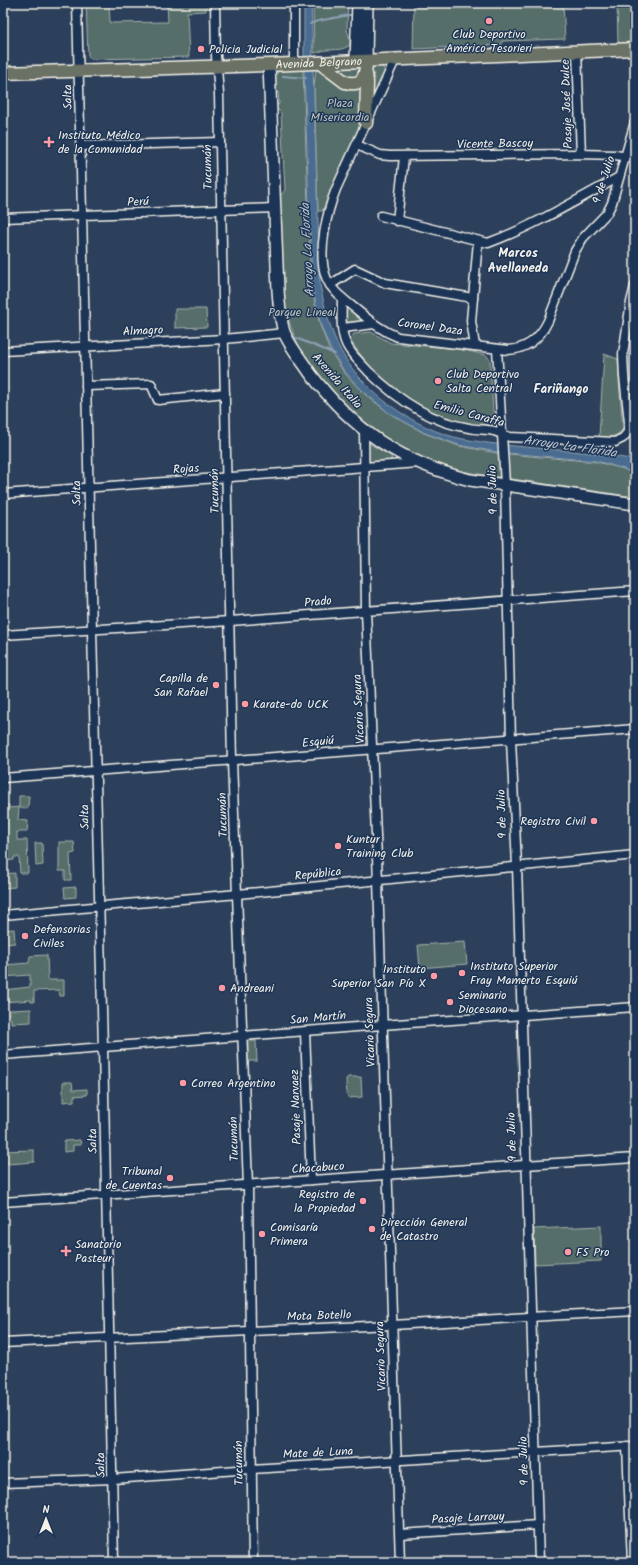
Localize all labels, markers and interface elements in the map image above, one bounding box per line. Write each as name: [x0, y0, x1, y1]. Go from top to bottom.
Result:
marker: Club Deportivo Américo Tesorieri: [484, 16, 494, 26]
place label: Club Deportivo Américo Tesorieri: [446, 25, 533, 58]
place label: Policia Judicial: [209, 40, 282, 59]
marker: Policia Judicial: [196, 44, 206, 54]
street label: Avenida Belgrano: [275, 51, 363, 74]
street label: Pasaje José Dulce: [556, 58, 578, 149]
street label: Salta: [58, 84, 78, 110]
park label: Plaza Misericordia: [311, 94, 370, 127]
place label: Instituto Médico de la Comunidad: [58, 126, 143, 159]
street label: Vicente Bascoy: [457, 134, 534, 154]
marker: Instituto Médico de la Comunidad: [43, 136, 55, 148]
street label: Tucumán: [198, 144, 218, 190]
street label: 9 de Julio: [587, 154, 621, 206]
street label: Perú: [127, 192, 149, 212]
water label: Arroyo La Florida: [295, 202, 321, 297]
district label: Marcos Avellaneda: [488, 243, 549, 279]
park label: Parque Lineal: [268, 303, 336, 322]
street label: Coronel Daza: [396, 313, 464, 341]
street label: Almagro: [122, 320, 164, 342]
street label: Avenida Italia: [307, 349, 367, 413]
place label: Club Deportivo Salta Central: [446, 365, 519, 398]
marker: Club Deportivo Salta Central: [433, 376, 443, 386]
district label: Fariñango: [534, 379, 589, 400]
street label: Emilio Caraffa: [432, 395, 507, 433]
water label: Arroyo La Florida: [522, 430, 619, 464]
street label: Rojas: [172, 459, 200, 479]
street label: 9 de Julio: [483, 465, 503, 515]
street label: Tucumán: [205, 468, 225, 514]
street label: Salta: [67, 480, 87, 506]
street label: Prado: [303, 591, 333, 613]
place label: Capilla de San Rafael: [154, 669, 209, 702]
street label: Vicario Segura: [348, 673, 370, 745]
marker: Capilla de San Rafael: [211, 680, 221, 690]
place label: Karate-do UCK: [253, 695, 329, 714]
marker: Karate-do UCK: [240, 699, 250, 709]
street label: Esquiú: [301, 731, 335, 753]
street label: 9 de Julio: [492, 789, 512, 839]
street label: Tucumán: [213, 792, 233, 838]
street label: Salta: [75, 804, 95, 830]
place label: Registro Civil: [520, 812, 586, 831]
marker: Registro Civil: [589, 816, 599, 826]
place label: Kuntur Training Club: [346, 830, 414, 863]
marker: Kuntur Training Club: [333, 841, 343, 851]
street label: República: [294, 862, 343, 886]
place label: Defensorias Civiles: [33, 920, 91, 953]
marker: Defensorias Civiles: [20, 931, 30, 941]
place label: Instituto Superior Fray Mamerto Esquiú: [470, 957, 578, 990]
place label: Instituto Superior San Pío X: [331, 960, 427, 993]
marker: Instituto Superior Fray Mamerto Esquiú: [457, 968, 467, 978]
marker: Instituto Superior San Pío X: [429, 971, 439, 981]
place label: Andreani: [230, 979, 275, 998]
marker: Andreani: [217, 983, 227, 993]
place label: Seminario Diocesano: [458, 986, 507, 1019]
street label: Vicario Segura: [359, 996, 381, 1067]
marker: Seminario Diocesano: [445, 997, 455, 1007]
street label: San Martín: [289, 1006, 347, 1030]
street label: Pasaje Narvaez: [285, 1069, 307, 1145]
place label: Correo Argentino: [191, 1074, 275, 1093]
marker: Correo Argentino: [178, 1078, 188, 1088]
street label: 9 de Julio: [502, 1112, 522, 1162]
street label: Tucumán: [224, 1116, 244, 1162]
street label: Salta: [83, 1128, 103, 1154]
street label: Chacabuco: [291, 1157, 345, 1179]
place label: Tribunal de Cuentas: [106, 1162, 162, 1195]
marker: Tribunal de Cuentas: [165, 1173, 175, 1183]
place label: Registro de la Propiedad: [294, 1185, 356, 1218]
marker: Registro de la Propiedad: [358, 1196, 368, 1206]
place label: Dirección General de Catastro: [380, 1213, 467, 1246]
place label: Comisaría Primera: [270, 1218, 319, 1251]
marker: Dirección General de Catastro: [367, 1224, 377, 1234]
marker: Comisaría Primera: [257, 1229, 267, 1239]
place label: Sanatorio Pasteur: [75, 1235, 121, 1268]
place label: F5 Pro: [576, 1243, 609, 1262]
marker: Sanatorio Pasteur: [60, 1245, 72, 1257]
marker: F5 Pro: [563, 1247, 573, 1257]
street label: Mota Botello: [286, 1305, 352, 1327]
street label: Vicario Segura: [370, 1320, 392, 1391]
street label: 9 de Julio: [514, 1436, 534, 1486]
street label: Tucumán: [229, 1440, 249, 1486]
street label: Mate de Luna: [282, 1442, 354, 1464]
street label: Salta: [91, 1452, 111, 1478]
north arrow: [26, 1499, 66, 1539]
text: N: [43, 1501, 50, 1519]
street label: Pasaje Larrouy: [431, 1507, 505, 1529]

